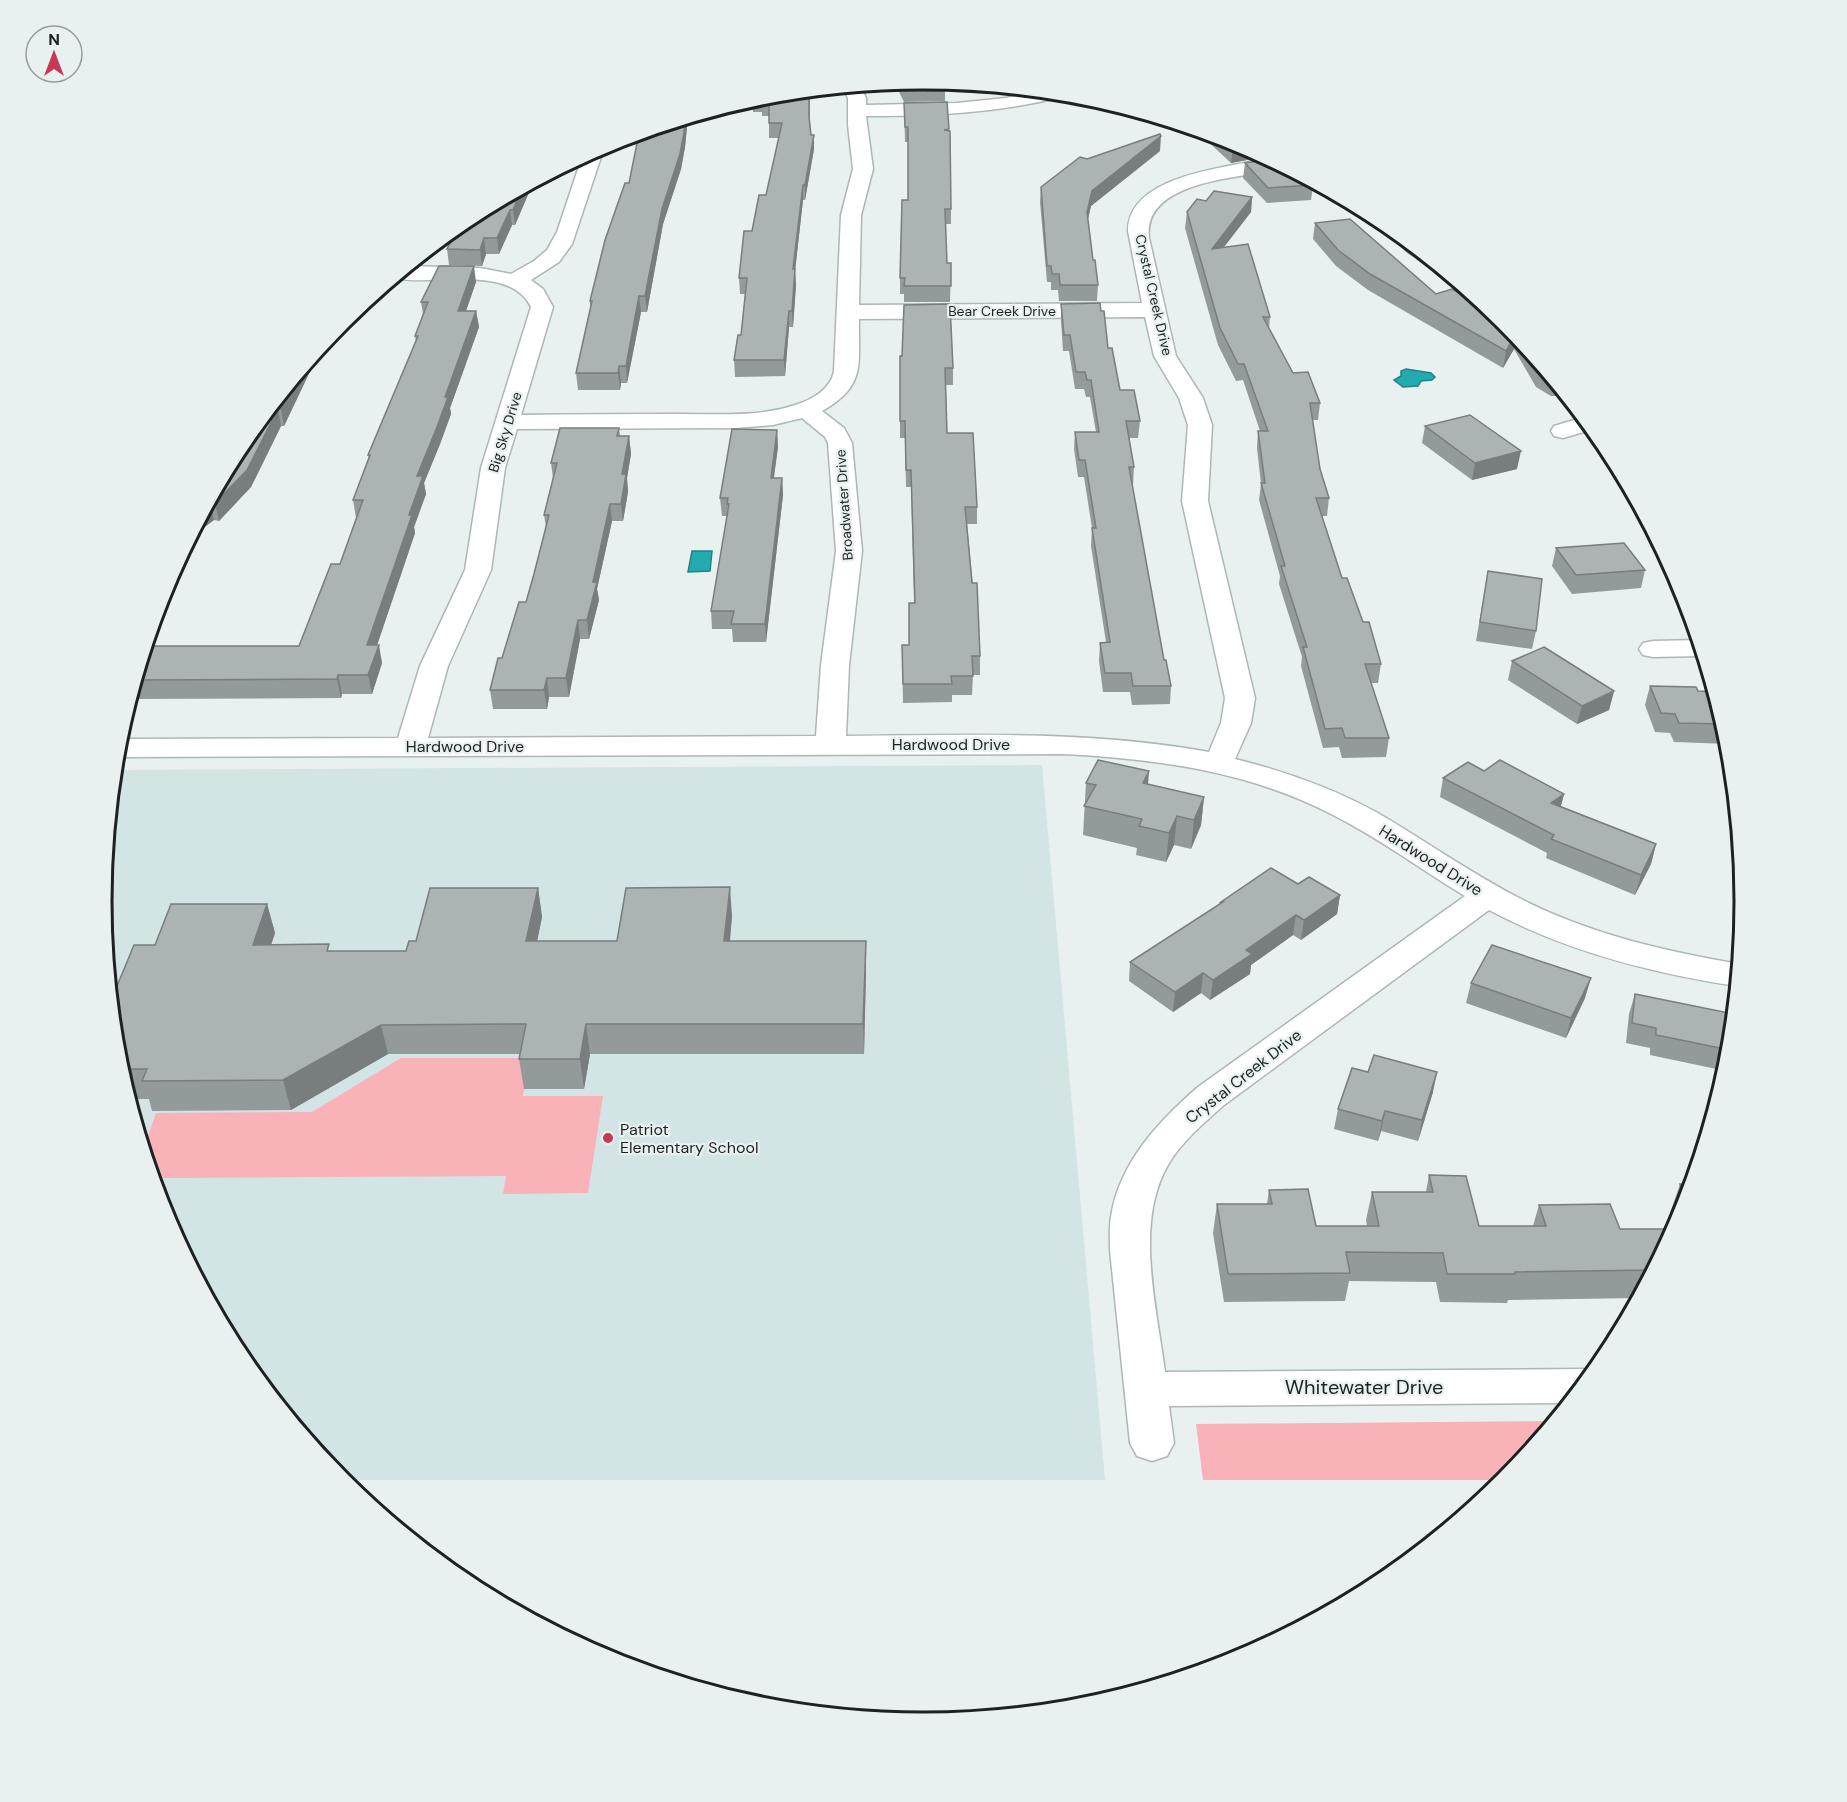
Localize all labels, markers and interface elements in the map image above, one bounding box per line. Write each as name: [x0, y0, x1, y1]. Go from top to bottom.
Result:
north arrow: [24, 24, 84, 84]
text: N: [48, 29, 60, 50]
street label: Crystal Creek Drive: [1131, 233, 1177, 358]
street label: Bear Creek Drive: [948, 302, 1056, 320]
street label: Big Sky Drive: [484, 390, 526, 474]
street label: Broadwater Drive: [831, 449, 857, 561]
street label: Hardwood Drive: [892, 734, 1010, 755]
street label: Hardwood Drive: [406, 736, 524, 757]
street label: Hardwood Drive: [1375, 820, 1486, 901]
street label: Crystal Creek Drive: [1181, 1024, 1306, 1128]
place label: Patriot Elementary School: [620, 1119, 758, 1158]
marker: Patriot Elementary School: [601, 1131, 615, 1145]
street label: Whitewater Drive: [1285, 1374, 1443, 1400]

